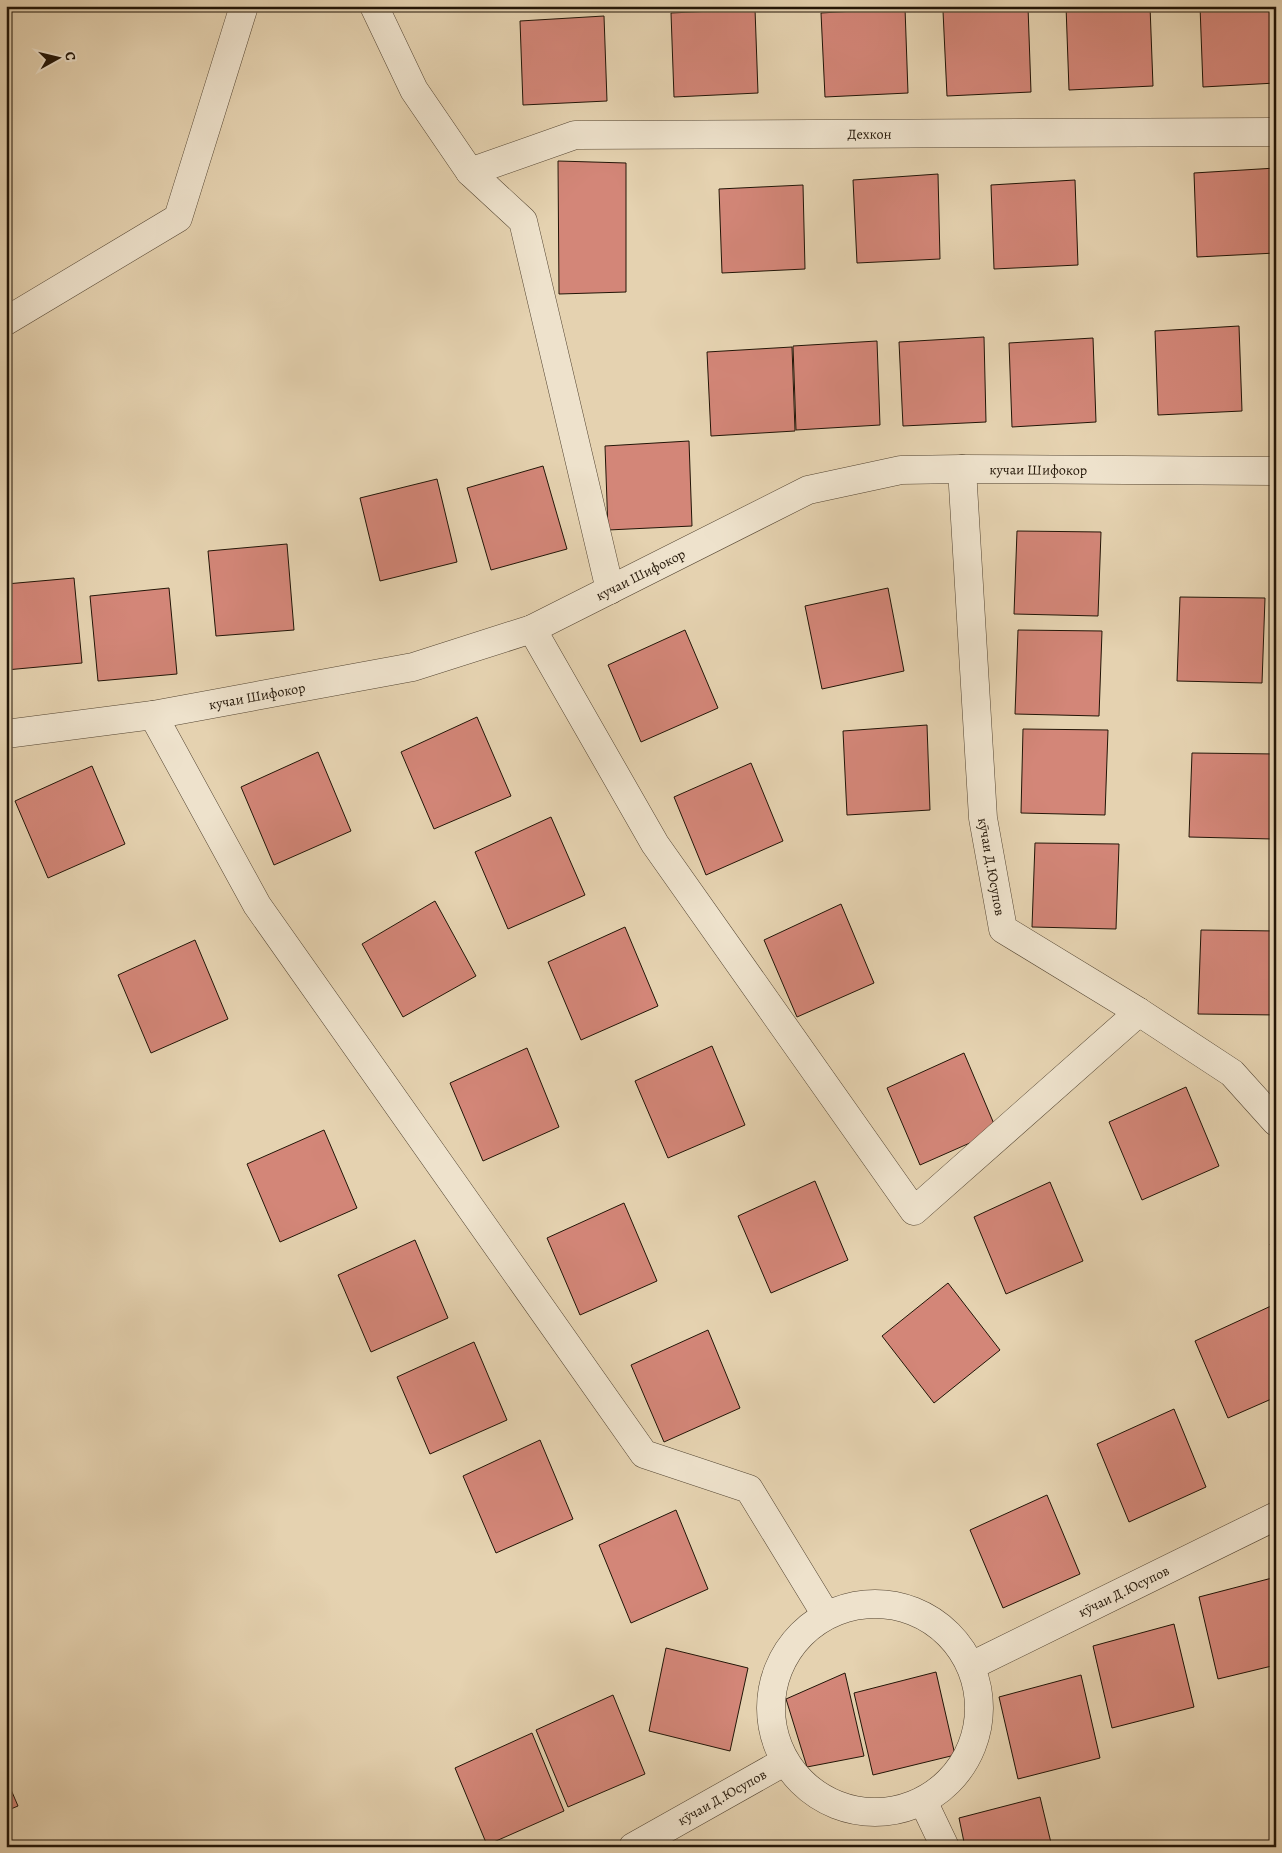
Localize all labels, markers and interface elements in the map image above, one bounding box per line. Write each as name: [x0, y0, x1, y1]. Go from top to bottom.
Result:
north arrow: [32, 32, 82, 82]
text: С: [60, 51, 80, 62]
street label: Дехкон: [848, 125, 892, 144]
street label: кучаи Шифокор: [989, 460, 1087, 480]
street label: кучаи Шифокор: [593, 544, 689, 605]
street label: кучаи Шифокор: [207, 678, 307, 715]
street label: кӯчаи Д.Юсупов: [973, 816, 1009, 917]
street label: кӯчаи Д.Юсупов: [1075, 1561, 1173, 1622]
street label: кӯчаи Д.Юсупов: [674, 1765, 770, 1830]

